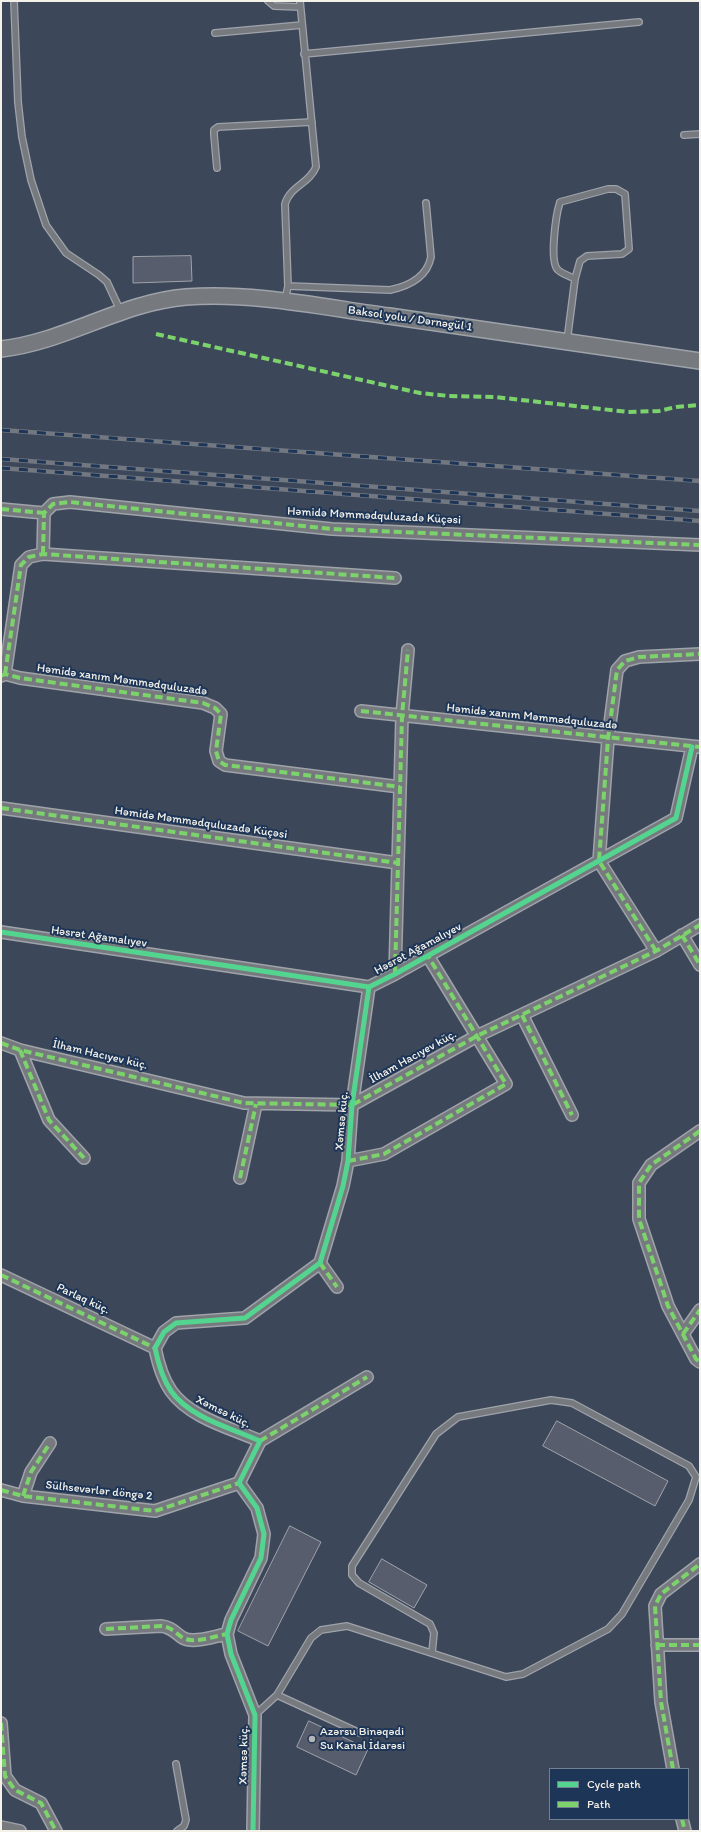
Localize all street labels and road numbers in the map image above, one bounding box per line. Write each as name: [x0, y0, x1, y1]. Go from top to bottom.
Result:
street label: Baksol yolu / Dərnəgül 1: [347, 303, 473, 335]
street label: Həmidə Məmmədquluzadə Küçəsi: [287, 504, 461, 528]
street label: Həmidə xanım Məmmədquluzadə: [36, 661, 208, 699]
street label: Həmidə xanım Məmmədquluzadə: [446, 701, 618, 733]
street label: Həmidə Məmmədquluzadə Küçəsi: [114, 804, 288, 842]
street label: Həsrət Ağamalıyev: [372, 920, 464, 978]
street label: Həsrət Ağamalıyev: [50, 923, 148, 951]
street label: İlham Hacıyev küç.: [367, 1027, 459, 1087]
street label: İlham Hacıyev küç.: [51, 1037, 149, 1073]
street label: Xəmsə küç.: [332, 1091, 352, 1151]
street label: Parlaq küç.: [54, 1280, 112, 1318]
street label: Xəmsə küç.: [193, 1393, 253, 1431]
street label: Sülhsevərlər döngə 2: [45, 1478, 153, 1504]
street label: Xəmsə küç.: [236, 1725, 252, 1785]

